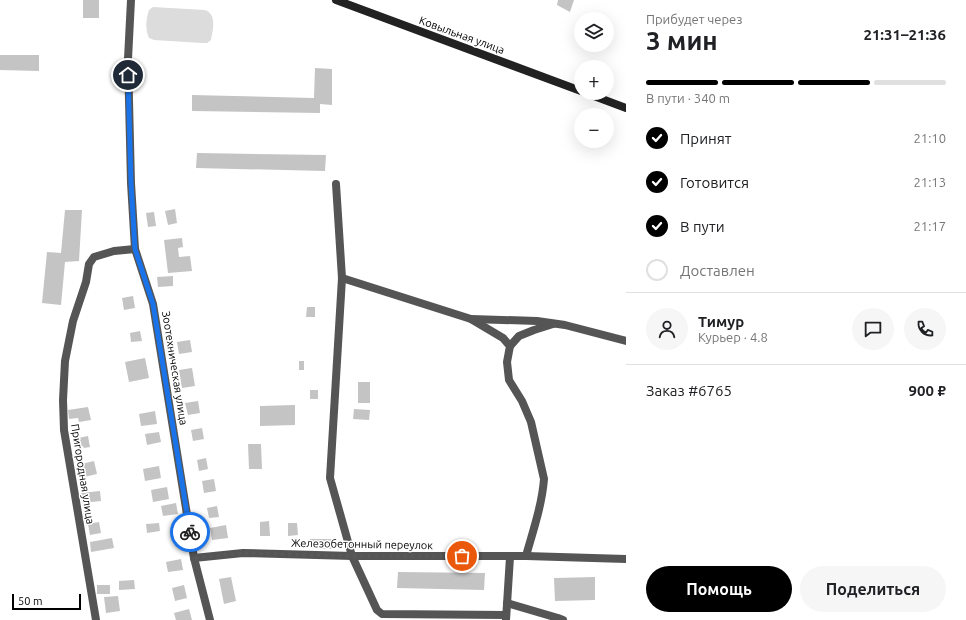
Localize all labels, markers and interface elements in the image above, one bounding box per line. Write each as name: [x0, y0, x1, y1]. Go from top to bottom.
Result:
map controls: [574, 12, 614, 148]
button: layers: [574, 12, 614, 52]
text: Прибудет через: [646, 12, 743, 26]
street label: Ковыльная улица: [418, 14, 506, 56]
text: 3 мин: [646, 26, 718, 55]
text: 21:31–21:36: [863, 26, 946, 43]
pin: [111, 58, 145, 92]
button: +: [574, 60, 614, 100]
icon: home: [117, 64, 139, 86]
text: В пути · 340 m: [646, 91, 730, 105]
button: −: [574, 108, 614, 148]
icon: check: [646, 127, 668, 149]
text: Принят: [680, 130, 732, 147]
text: 21:10: [913, 131, 946, 145]
icon: check: [646, 171, 668, 193]
text: Готовится: [680, 174, 749, 191]
text: 21:13: [913, 175, 946, 189]
icon: check: [646, 215, 668, 237]
text: В пути: [680, 218, 725, 235]
text: 21:17: [913, 219, 946, 233]
text: Доставлен: [680, 262, 755, 279]
button: person: [646, 308, 688, 350]
button: chat: [852, 308, 894, 350]
button: phone: [904, 308, 946, 350]
street label: Зоотехническая улица: [160, 310, 190, 426]
text: Тимур: [698, 313, 744, 330]
text: Курьер · 4.8: [698, 330, 768, 344]
text: Заказ #6765: [646, 382, 732, 399]
text: 900 ₽: [909, 382, 946, 399]
street label: Пригородная улица: [69, 423, 97, 525]
courier: [170, 512, 210, 552]
icon: bike: [179, 521, 201, 543]
street label: Железобетонный переулок: [291, 537, 433, 551]
pin: [445, 539, 479, 573]
icon: bag: [451, 545, 473, 567]
button: Помощь: [646, 566, 792, 612]
button: Поделиться: [800, 566, 946, 612]
scale bar: [12, 592, 81, 611]
text: 50 m: [18, 595, 42, 607]

